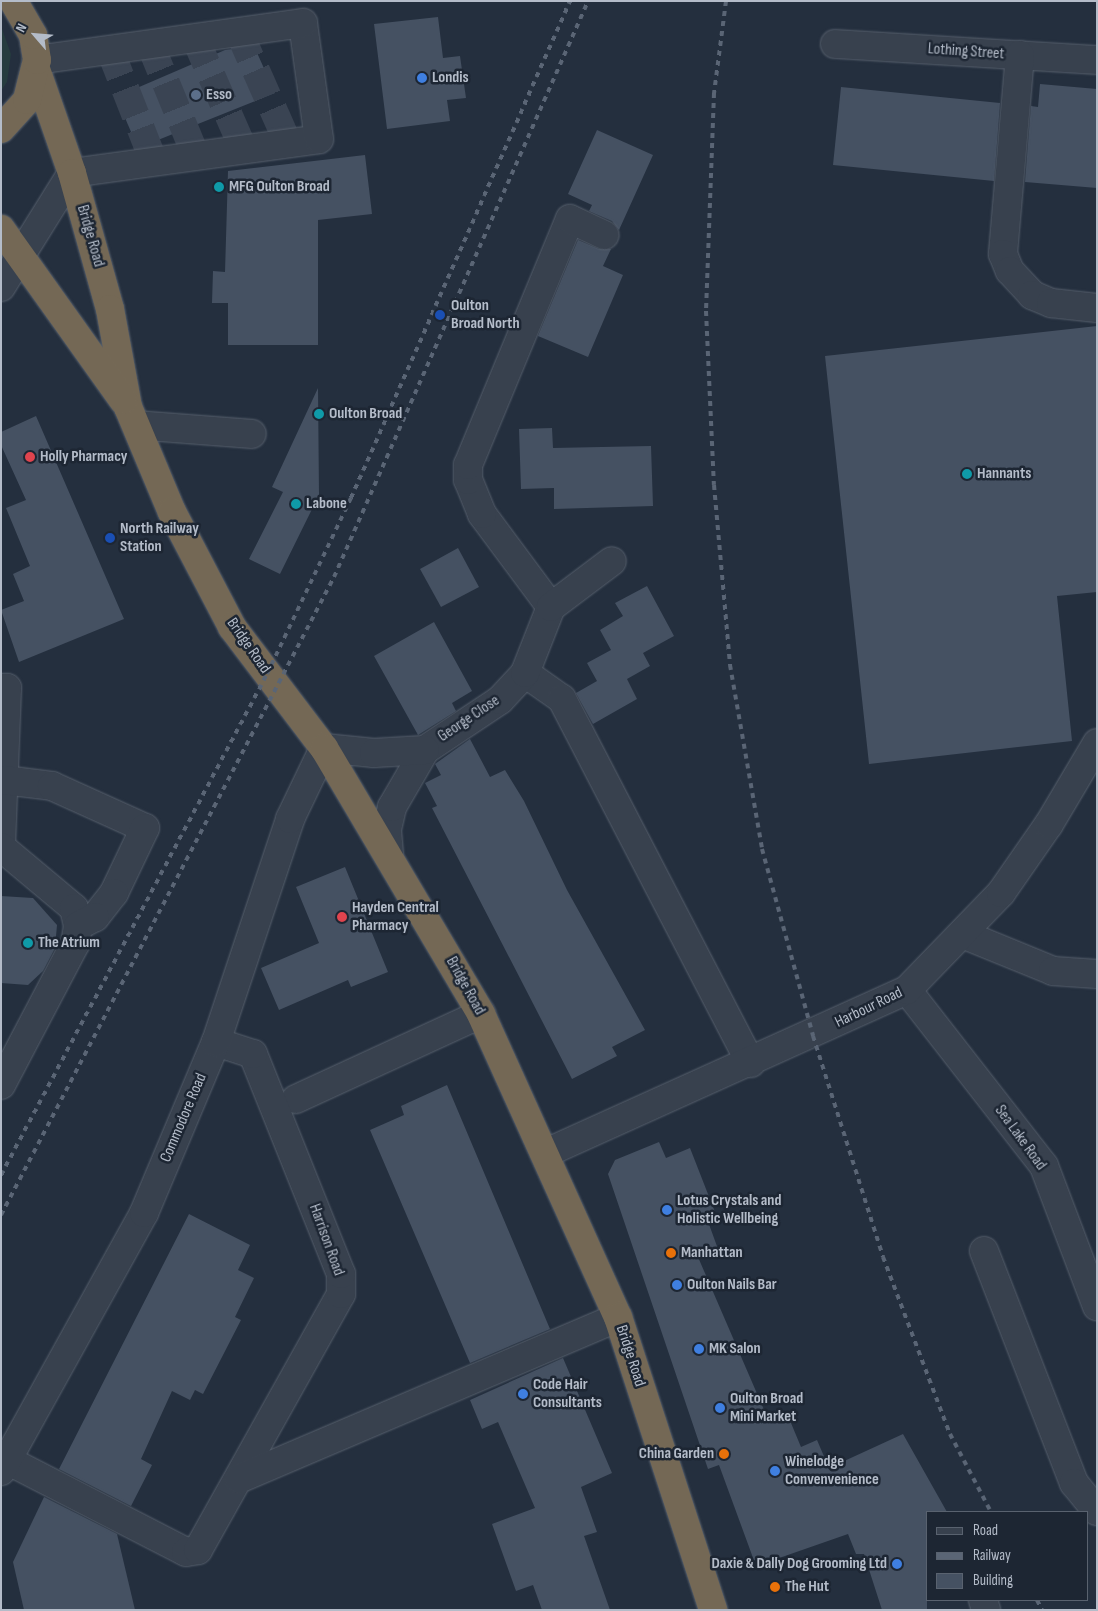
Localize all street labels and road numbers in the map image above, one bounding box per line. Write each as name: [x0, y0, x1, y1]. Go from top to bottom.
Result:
street label: Lothing Street: [927, 40, 1005, 64]
street label: Bridge Road: [72, 203, 108, 269]
street label: Bridge Road: [222, 615, 274, 677]
street label: George Close: [435, 691, 503, 747]
street label: Bridge Road: [441, 954, 489, 1018]
street label: Harbour Road: [832, 983, 906, 1033]
street label: Commodore Road: [157, 1071, 211, 1165]
street label: Sea Lake Road: [990, 1102, 1050, 1174]
street label: Harrison Road: [304, 1202, 348, 1278]
street label: Bridge Road: [611, 1323, 649, 1389]

